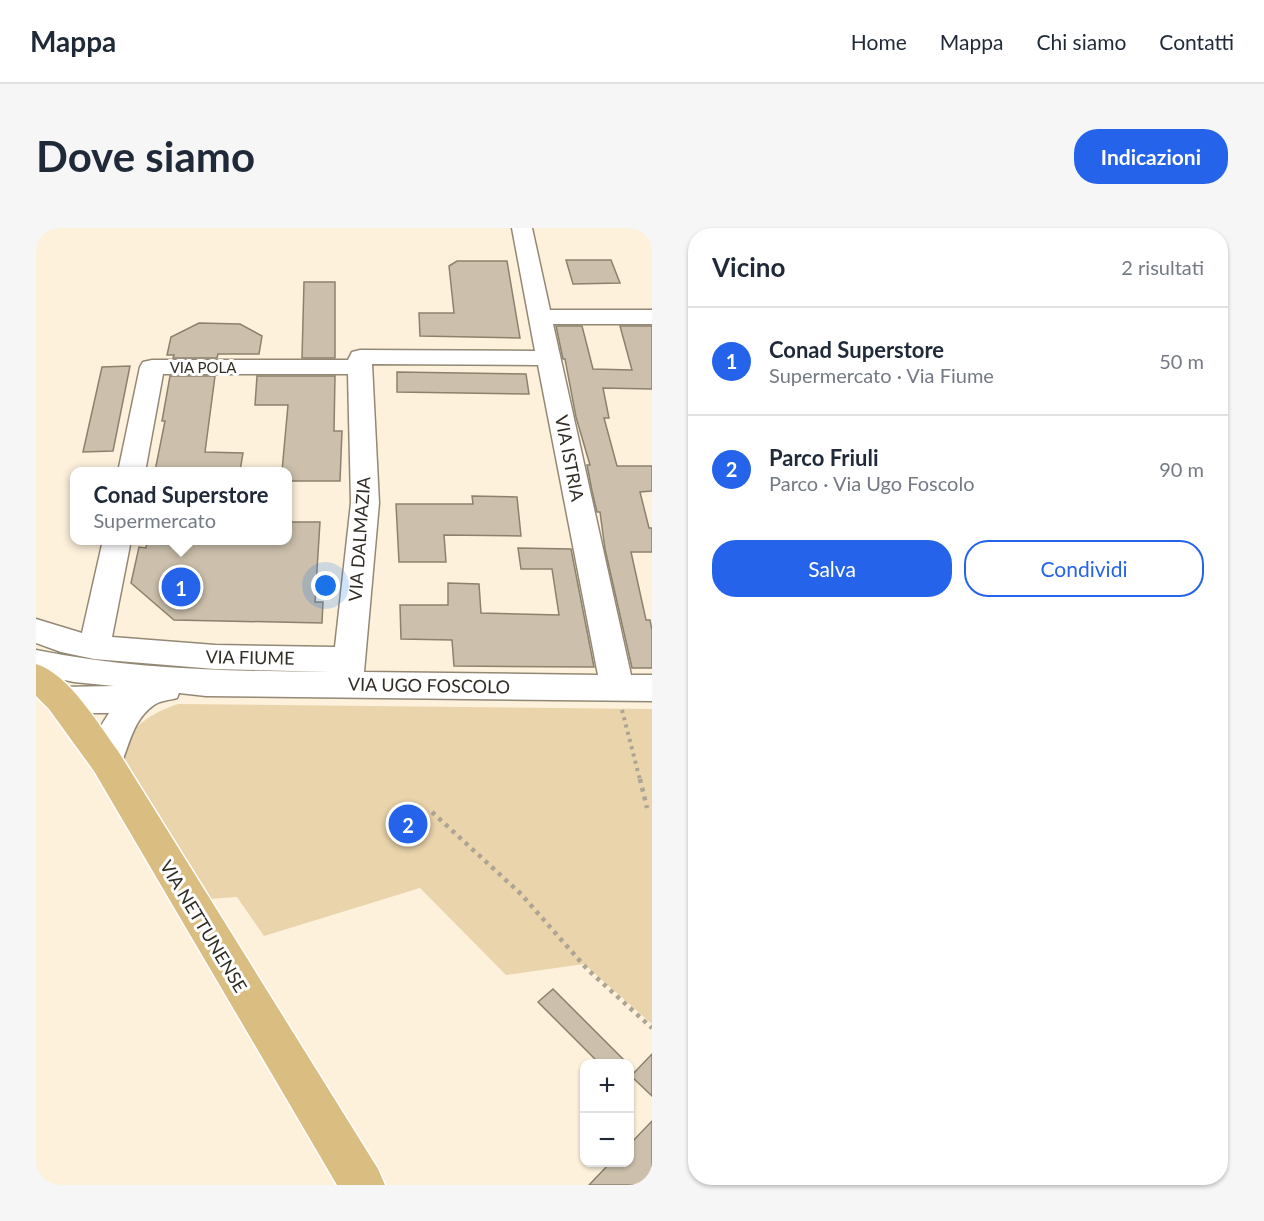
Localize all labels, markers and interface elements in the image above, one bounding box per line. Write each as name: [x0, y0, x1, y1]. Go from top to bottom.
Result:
text: Mappa: [30, 24, 116, 58]
text: Home: [851, 29, 907, 54]
text: Mappa: [940, 29, 1003, 54]
text: Chi siamo: [1036, 29, 1126, 54]
text: Contatti: [1159, 29, 1234, 54]
button: Indicazioni: [1074, 129, 1228, 184]
text: Dove siamo: [36, 131, 255, 181]
text: Vicino: [712, 251, 785, 283]
text: 2 risultati: [1121, 255, 1204, 279]
text: Conad Superstore: [769, 336, 944, 363]
text: 1: [726, 349, 737, 373]
text: 50 m: [1159, 349, 1204, 373]
street label: VIA POLA: [170, 358, 237, 376]
text: Supermercato · Via Fiume: [769, 363, 994, 387]
street label: VIA ISTRIA: [551, 413, 589, 504]
text: Parco Friuli: [769, 444, 879, 471]
text: 2: [726, 457, 737, 481]
text: 90 m: [1159, 457, 1204, 481]
popup: [70, 467, 292, 545]
text: Parco · Via Ugo Foscolo: [769, 471, 974, 495]
street label: VIA DALMAZIA: [344, 475, 374, 602]
text: Conad Superstore: [93, 481, 269, 508]
text: Supermercato: [93, 508, 216, 532]
button: Salva: [712, 540, 952, 597]
button: Condividi: [964, 540, 1204, 597]
pin: 1: [162, 564, 200, 610]
your location: [311, 571, 340, 600]
street label: VIA FIUME: [205, 645, 295, 669]
street label: VIA UGO FOSCOLO: [348, 673, 510, 697]
pin: 2: [388, 802, 428, 846]
street label: VIA NETTUNENSE: [156, 856, 252, 996]
map controls: [580, 1059, 634, 1167]
button: +: [580, 1059, 634, 1113]
button: −: [580, 1113, 634, 1167]

